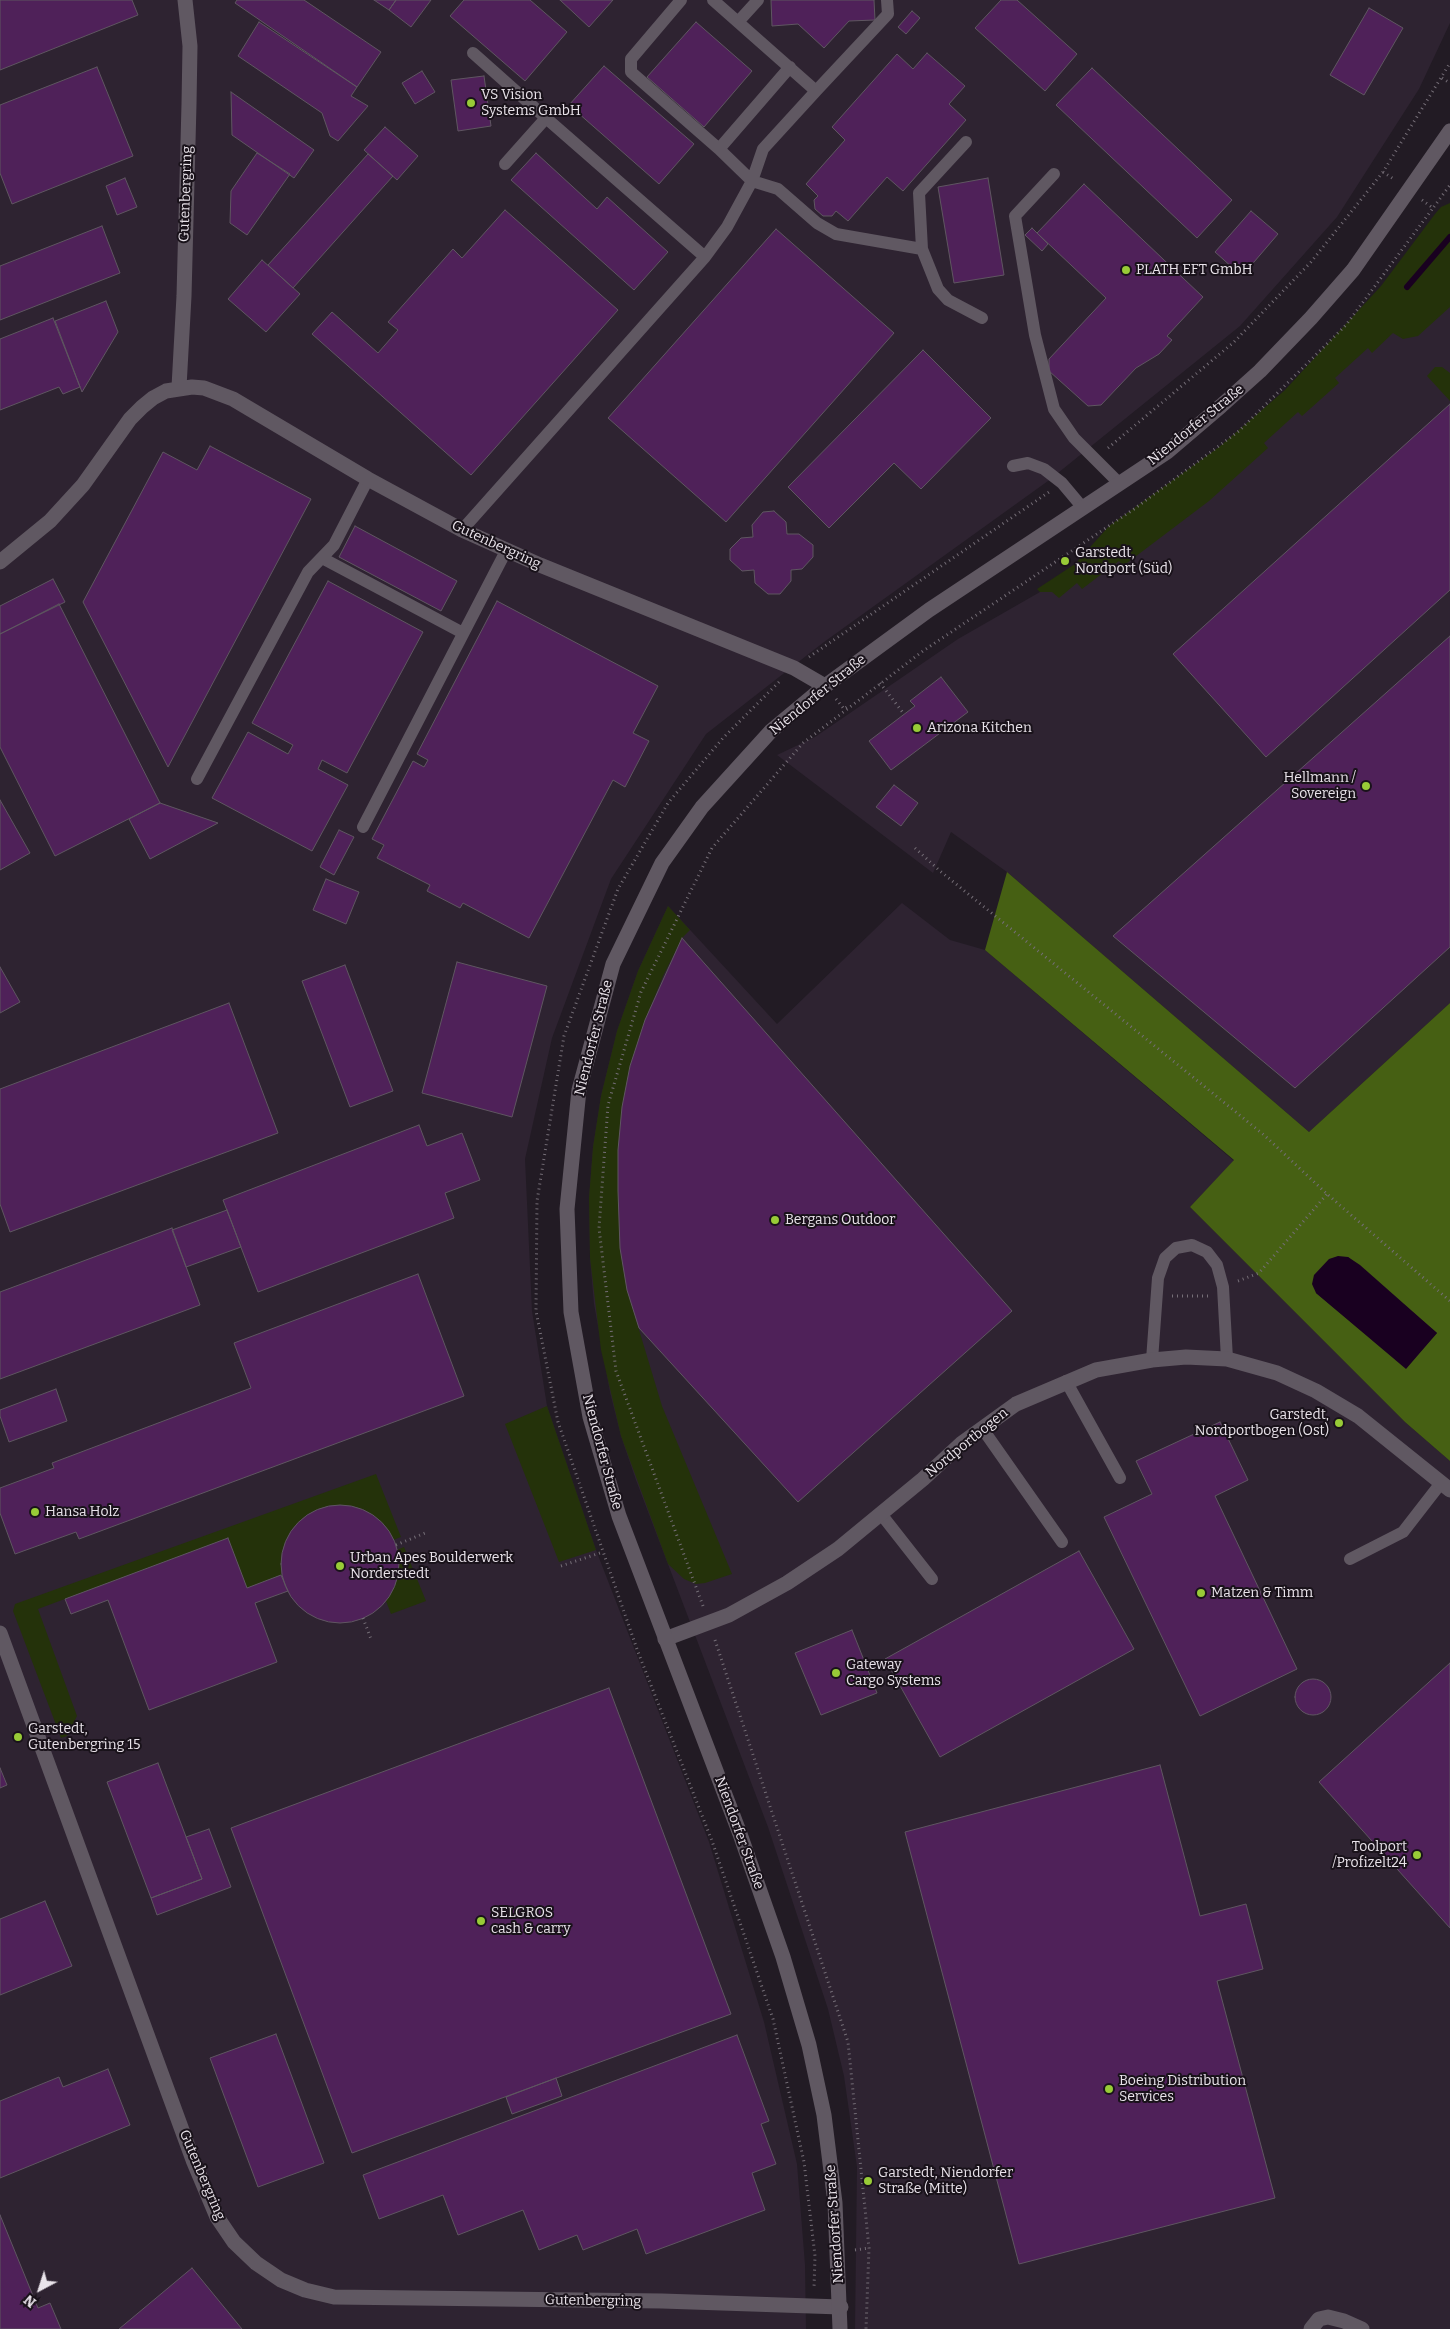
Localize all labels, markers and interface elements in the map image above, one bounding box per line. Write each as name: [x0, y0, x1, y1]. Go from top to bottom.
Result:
place label: VS Vision Systems GmbH: [481, 87, 581, 120]
marker: VS Vision Systems GmbH: [465, 97, 477, 109]
street label: Gutenbergring: [176, 146, 196, 242]
place label: PLATH EFT GmbH: [1136, 262, 1253, 278]
marker: PLATH EFT GmbH: [1120, 264, 1132, 276]
street label: Niendorfer Straße: [1145, 381, 1247, 469]
street label: Gutenbergring: [449, 517, 543, 573]
place label: Garstedt, Nordport (Süd): [1075, 545, 1172, 578]
marker: Garstedt, Nordport (Süd): [1059, 555, 1071, 567]
street label: Niendorfer Straße: [767, 651, 869, 739]
place label: Arizona Kitchen: [927, 720, 1032, 736]
marker: Arizona Kitchen: [911, 722, 923, 734]
place label: Hellmann / Sovereign: [1283, 770, 1356, 802]
marker: Hellmann / Sovereign: [1360, 780, 1372, 792]
street label: Niendorfer Straße: [571, 978, 617, 1098]
place label: Bergans Outdoor: [785, 1212, 896, 1228]
marker: Bergans Outdoor: [769, 1214, 781, 1226]
street label: Niendorfer Straße: [579, 1392, 625, 1512]
street label: Nordportbogen: [923, 1405, 1011, 1481]
place label: Garstedt, Nordportbogen (Ost): [1195, 1407, 1329, 1440]
marker: Garstedt, Nordportbogen (Ost): [1333, 1417, 1345, 1429]
place label: Hansa Holz: [45, 1504, 119, 1520]
marker: Hansa Holz: [29, 1506, 41, 1518]
place label: Urban Apes Boulderwerk Norderstedt: [350, 1550, 513, 1582]
marker: Urban Apes Boulderwerk Norderstedt: [334, 1560, 346, 1572]
place label: Matzen & Timm: [1211, 1585, 1313, 1601]
marker: Matzen & Timm: [1195, 1587, 1207, 1599]
place label: Gateway Cargo Systems: [846, 1657, 941, 1690]
marker: Gateway Cargo Systems: [830, 1667, 842, 1679]
place label: Garstedt, Gutenbergring 15: [28, 1721, 140, 1754]
marker: Garstedt, Gutenbergring 15: [12, 1731, 24, 1743]
street label: Niendorfer Straße: [711, 1774, 767, 1892]
place label: Toolport /Profizelt24: [1332, 1839, 1407, 1871]
marker: Toolport /Profizelt24: [1411, 1849, 1423, 1861]
place label: SELGROS cash & carry: [491, 1905, 571, 1938]
marker: SELGROS cash & carry: [475, 1915, 487, 1927]
place label: Boeing Distribution Services: [1119, 2073, 1246, 2106]
marker: Boeing Distribution Services: [1103, 2083, 1115, 2095]
street label: Gutenbergring: [175, 2127, 229, 2223]
street label: Niendorfer Straße: [822, 2164, 848, 2284]
place label: Garstedt, Niendorfer Straße (Mitte): [878, 2165, 1013, 2198]
marker: Garstedt, Niendorfer Straße (Mitte): [862, 2175, 874, 2187]
north arrow: [15, 2264, 65, 2314]
text: N: [20, 2291, 40, 2311]
street label: Gutenbergring: [545, 2292, 641, 2310]

